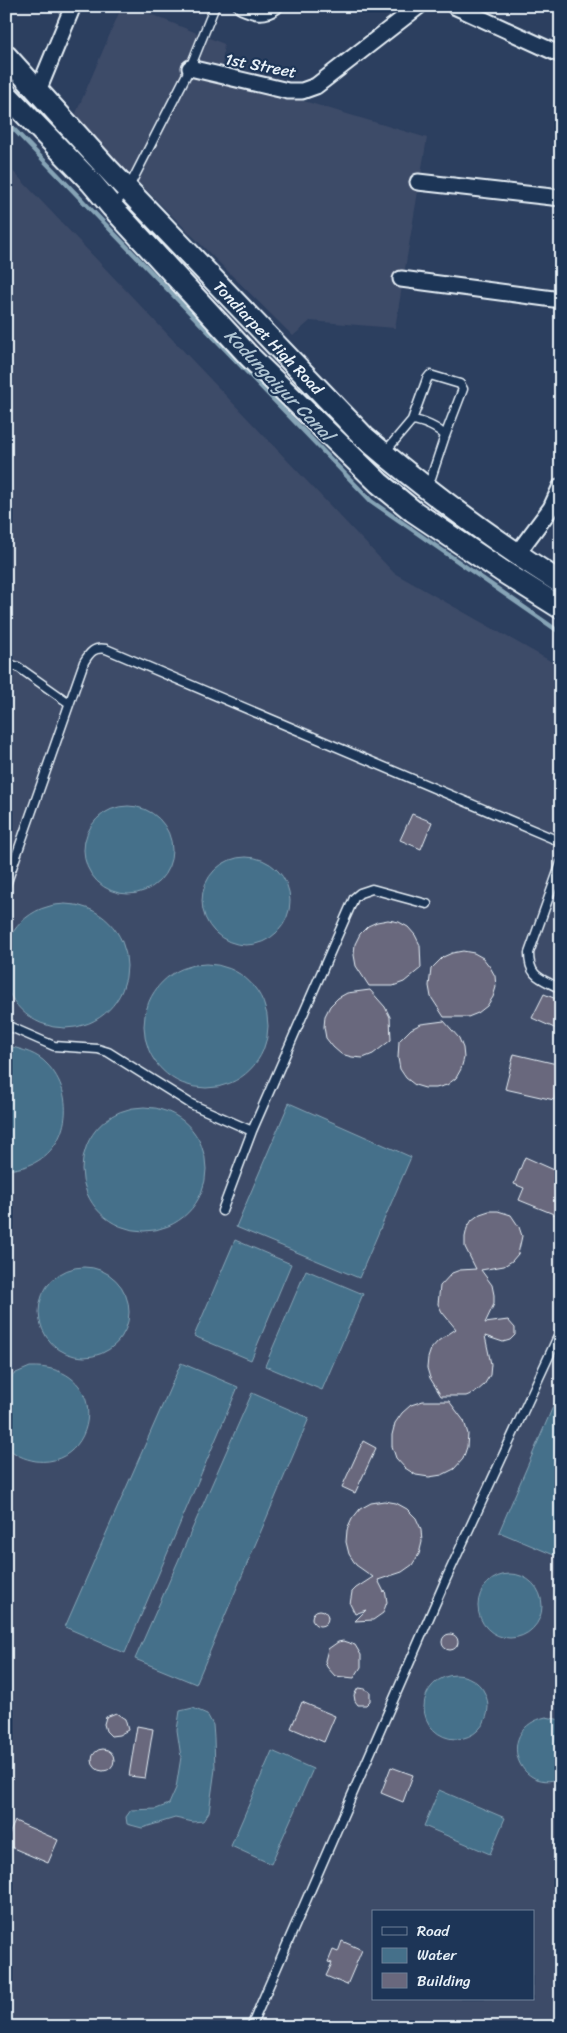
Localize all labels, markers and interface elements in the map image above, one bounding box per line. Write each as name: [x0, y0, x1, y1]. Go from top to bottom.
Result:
street label: 1st Street: [223, 44, 299, 87]
street label: Tondiarpet High Road: [206, 273, 332, 403]
water label: Kodungaiyur Canal: [216, 321, 344, 452]
legend: [372, 1910, 534, 2000]
text: Road: [417, 1918, 450, 1944]
text: Water: [417, 1942, 457, 1968]
text: Building: [417, 1968, 471, 1994]

